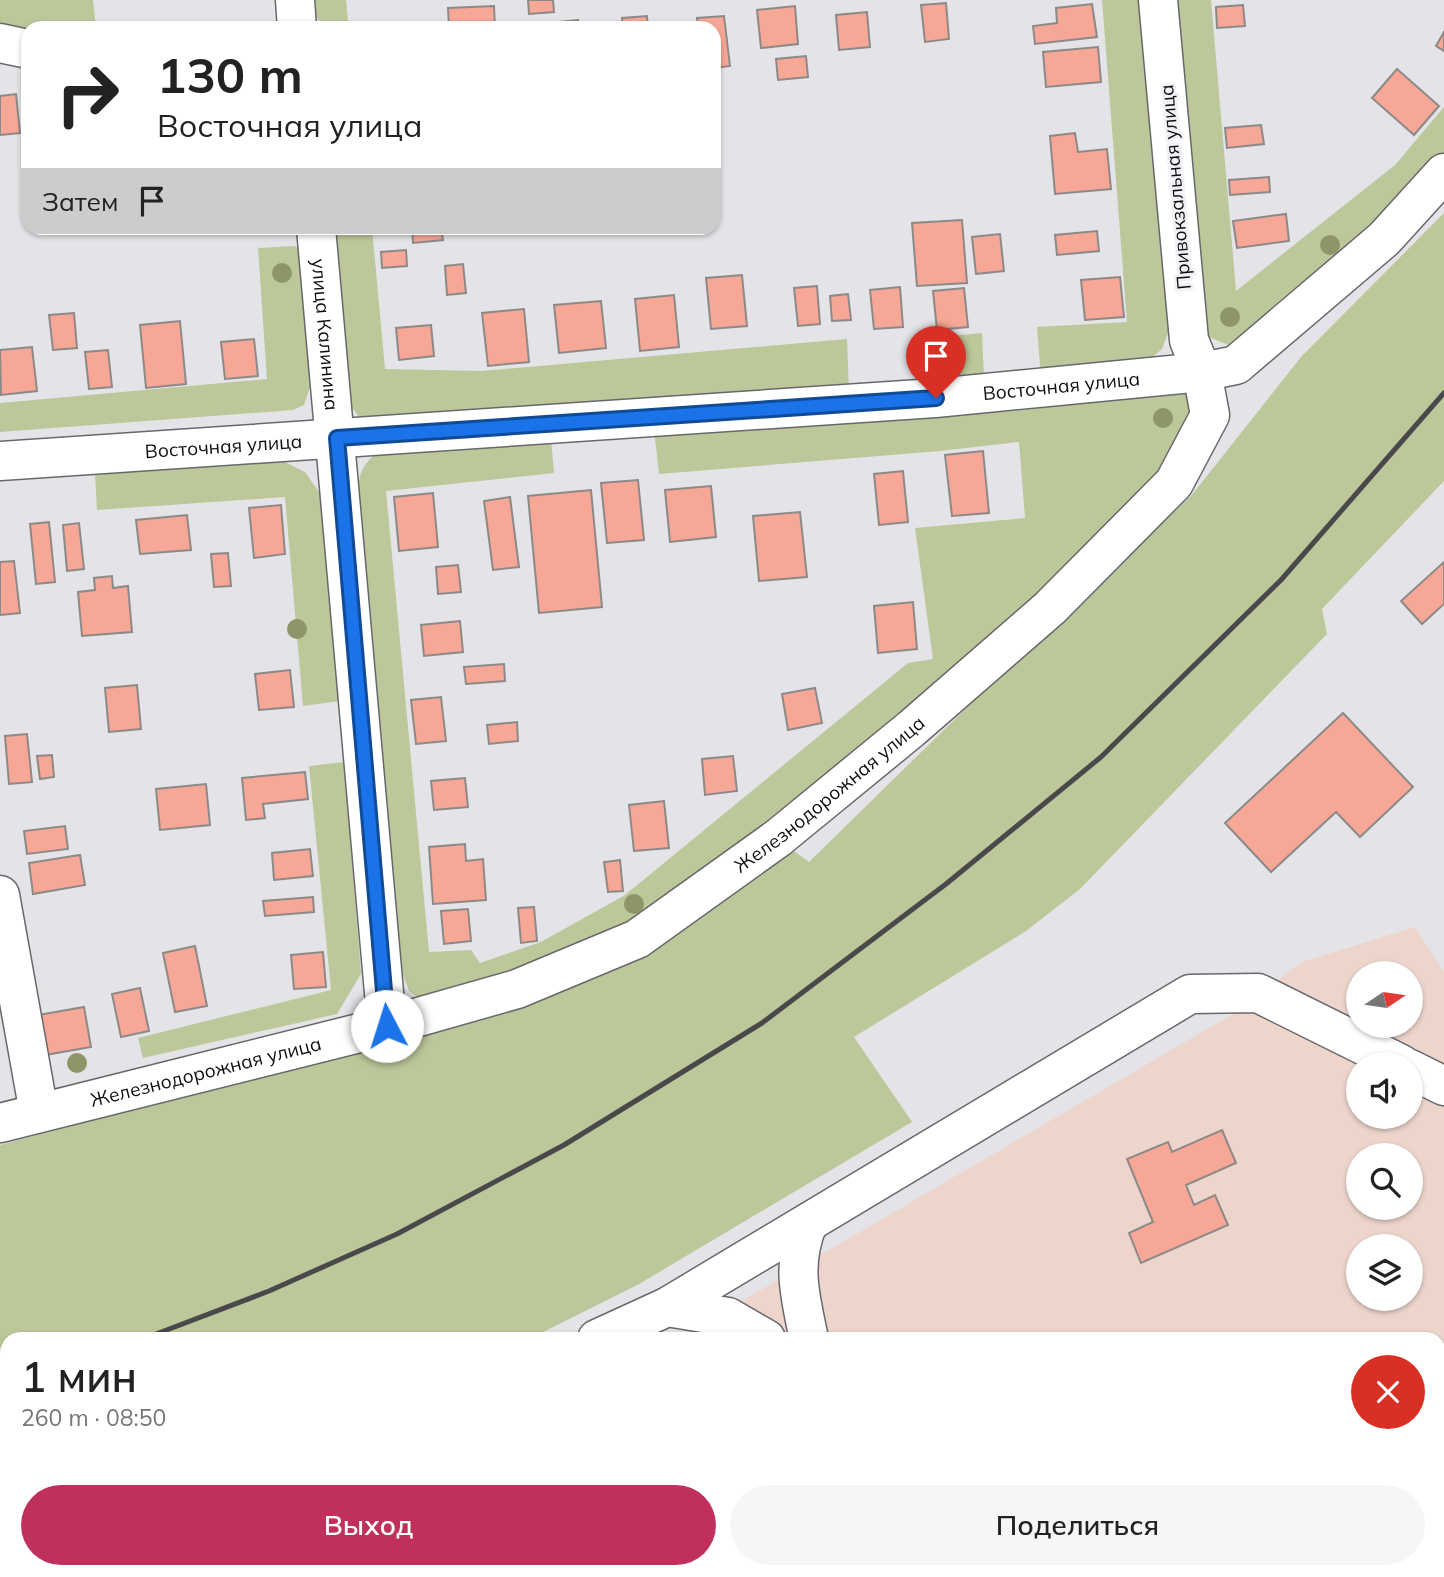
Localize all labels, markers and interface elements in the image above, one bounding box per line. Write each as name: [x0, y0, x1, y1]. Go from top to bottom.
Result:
text: 130 m: [157, 44, 303, 105]
icon: right: [42, 49, 133, 140]
street label: Привокзальная улица: [1154, 83, 1196, 291]
text: Восточная улица: [157, 105, 422, 145]
icon: arrive: [133, 182, 171, 220]
text: Затем: [42, 185, 119, 218]
street label: улица Калинина: [307, 258, 344, 412]
pin: [906, 326, 966, 398]
icon: arrive: [917, 337, 955, 375]
street label: Восточная улица: [982, 366, 1141, 405]
street label: Восточная улица: [144, 429, 303, 463]
street label: Железнодорожная улица: [729, 711, 930, 878]
north arrow: [1346, 961, 1423, 1038]
map controls: [1346, 961, 1423, 1311]
position arrow: [350, 989, 424, 1063]
street label: Железнодорожная улица: [88, 1031, 324, 1112]
button: sound: [1346, 1052, 1423, 1129]
button: search: [1346, 1143, 1423, 1220]
button: layers: [1346, 1234, 1423, 1311]
text: 1 мин: [21, 1350, 137, 1403]
button: close: [1351, 1355, 1425, 1429]
text: 260 m · 08:50: [21, 1403, 166, 1432]
button: Выход: [21, 1485, 716, 1565]
button: Поделиться: [730, 1485, 1425, 1565]

